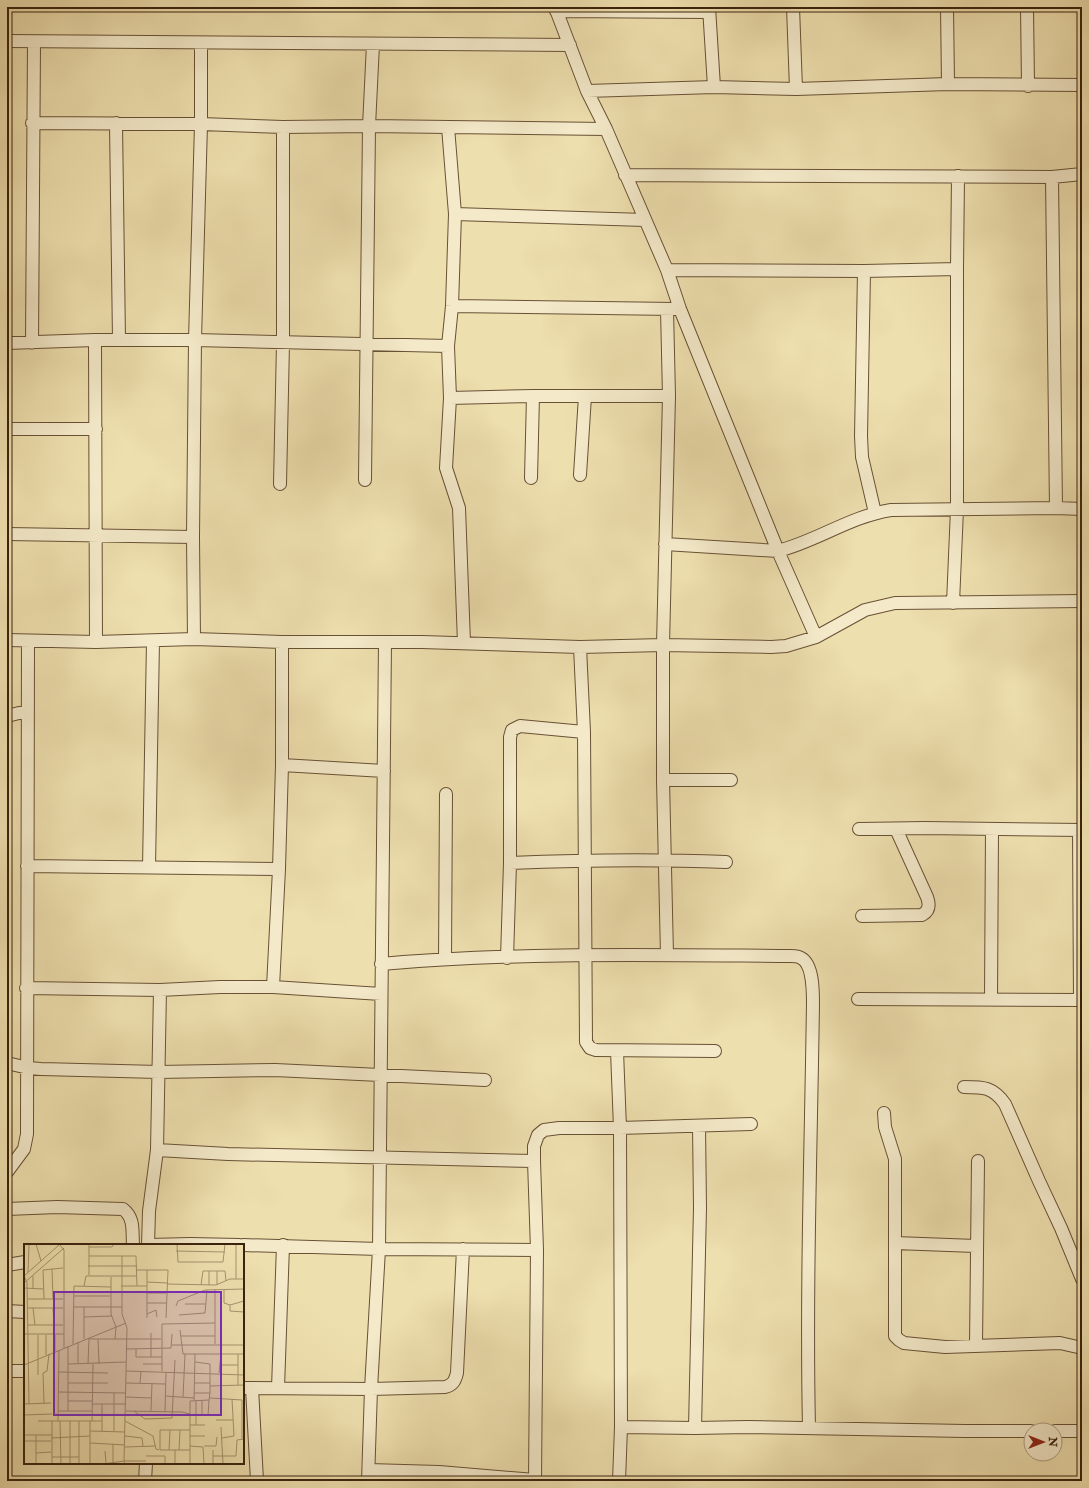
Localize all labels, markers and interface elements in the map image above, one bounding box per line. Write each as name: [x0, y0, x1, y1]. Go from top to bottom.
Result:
inset map: [24, 1244, 244, 1464]
north arrow: [1023, 1422, 1063, 1462]
text: N: [1046, 1436, 1059, 1448]

